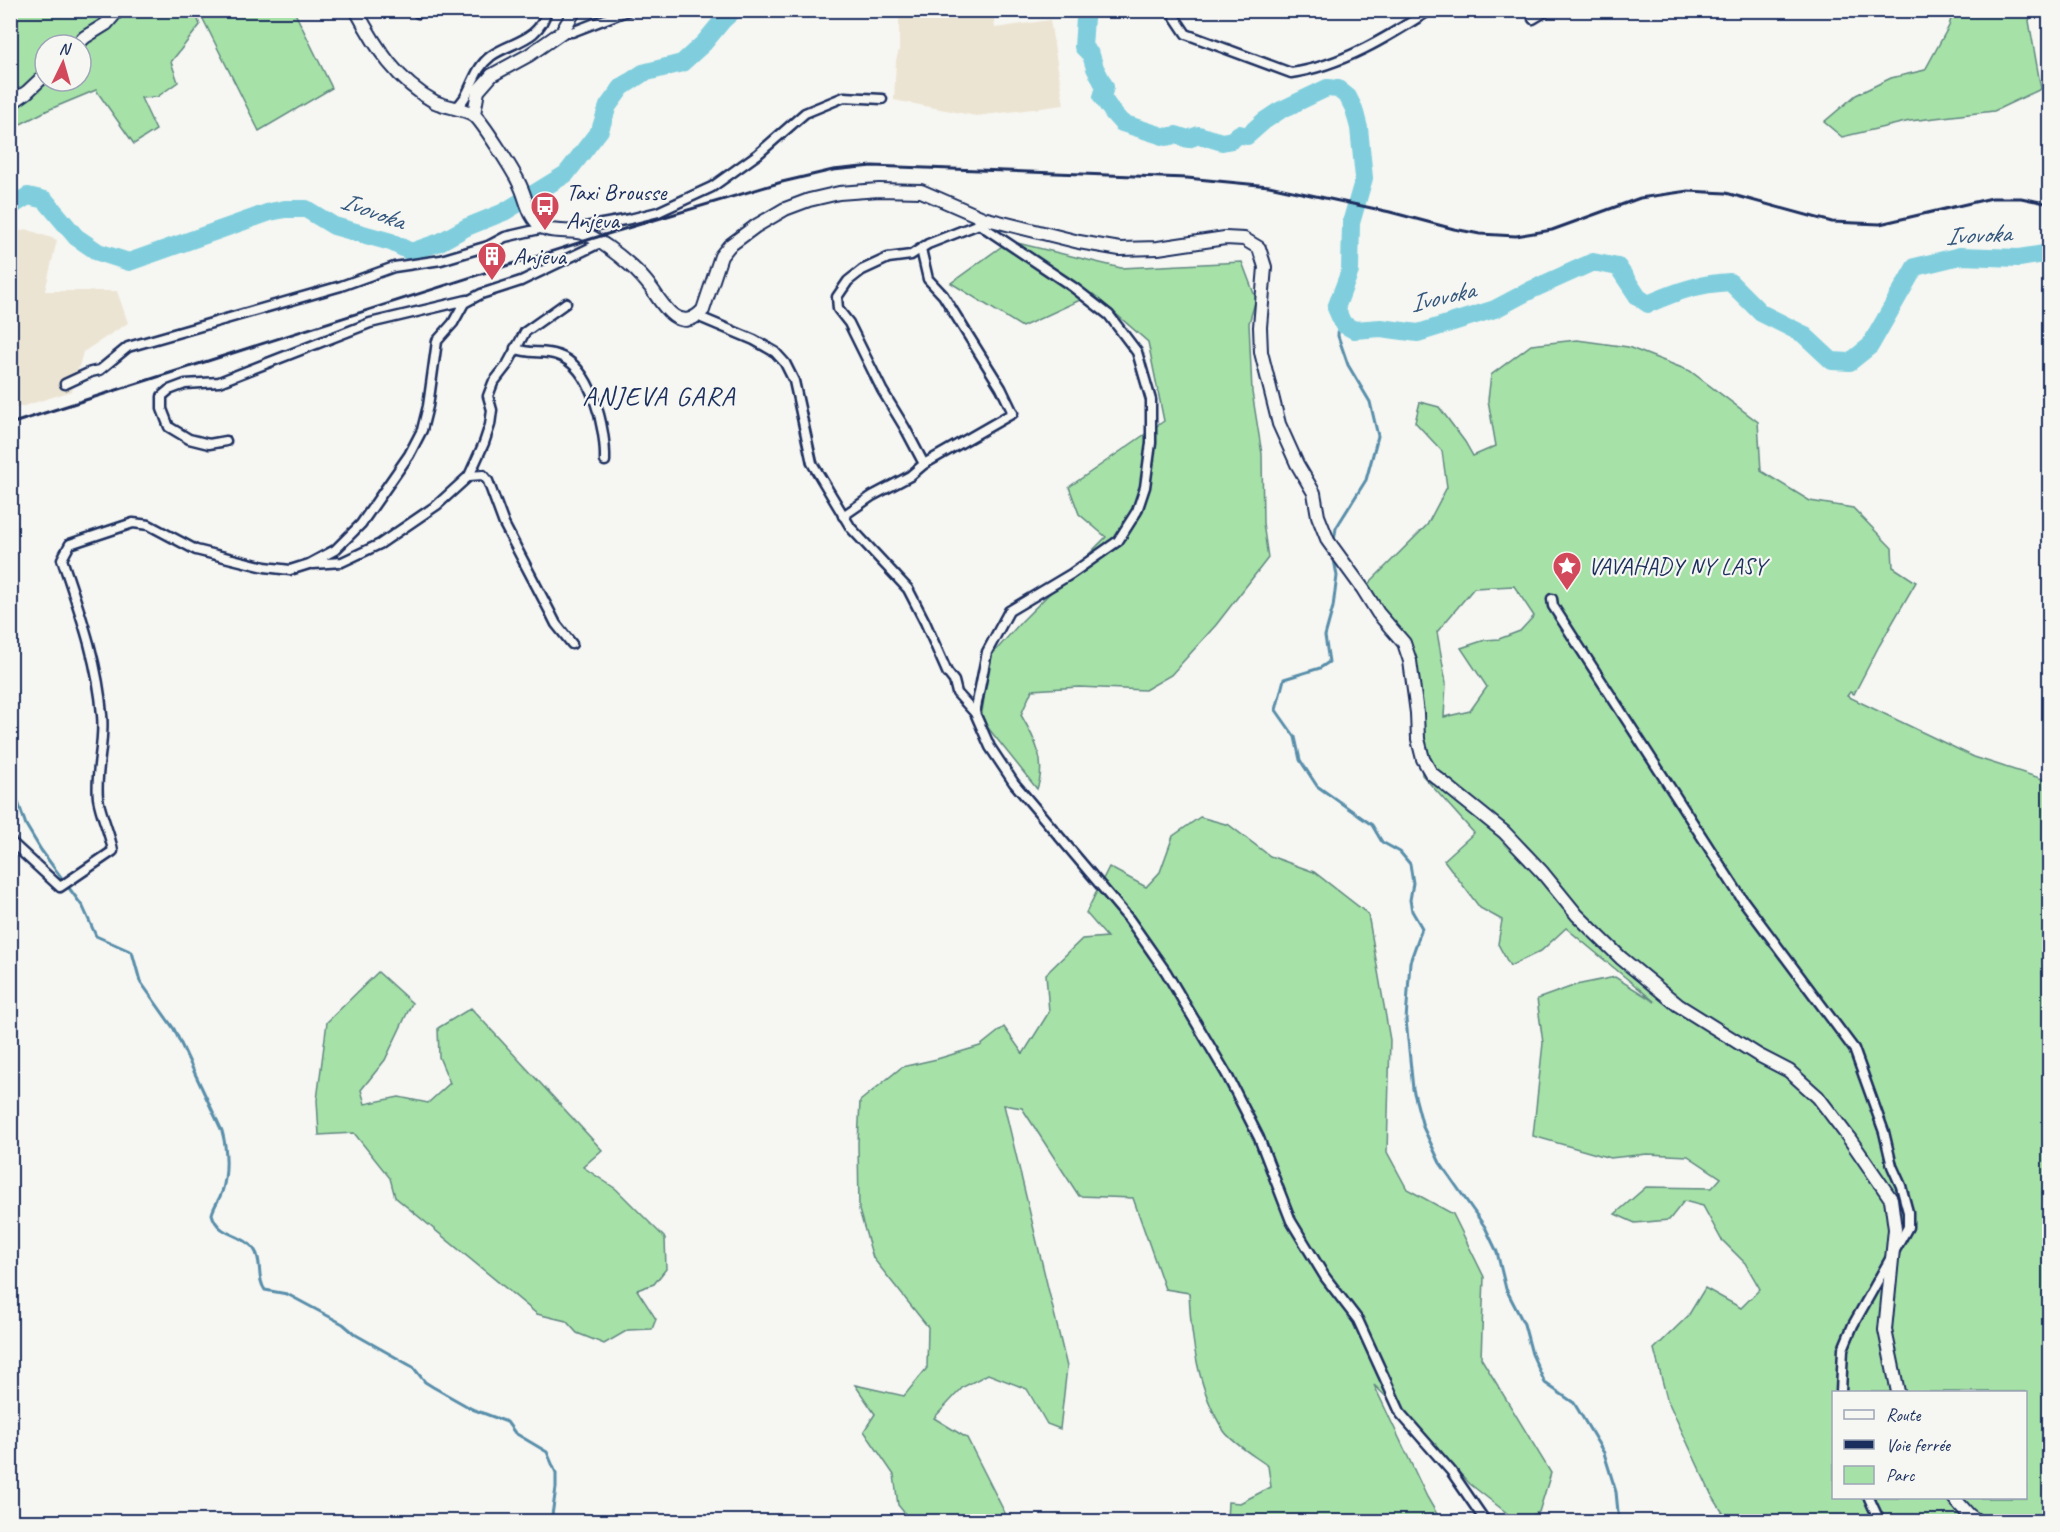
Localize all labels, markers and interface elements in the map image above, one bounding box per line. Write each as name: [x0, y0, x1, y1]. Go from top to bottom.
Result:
north arrow: [33, 33, 93, 93]
text: N: [58, 39, 73, 60]
place label: Taxi Brousse Anjeva: [566, 177, 668, 235]
water label: Ivovoka: [336, 184, 412, 238]
bus stop icon: Taxi Brousse Anjeva: [529, 190, 561, 232]
water label: Ivovoka: [1944, 216, 2015, 253]
building icon: Anjeva: [476, 240, 508, 282]
place label: Anjeva: [513, 241, 567, 271]
water label: Ivovoka: [1406, 272, 1481, 320]
district label: ANJEVA GARA: [582, 379, 736, 413]
place icon: VAVAHADY NY LASY: [1551, 550, 1583, 592]
place label: VAVAHADY NY LASY: [1588, 551, 1770, 581]
legend: [1832, 1391, 2027, 1499]
text: Route: [1886, 1404, 1921, 1426]
text: Voie ferrée: [1886, 1434, 1951, 1456]
text: Parc: [1886, 1464, 1915, 1486]

